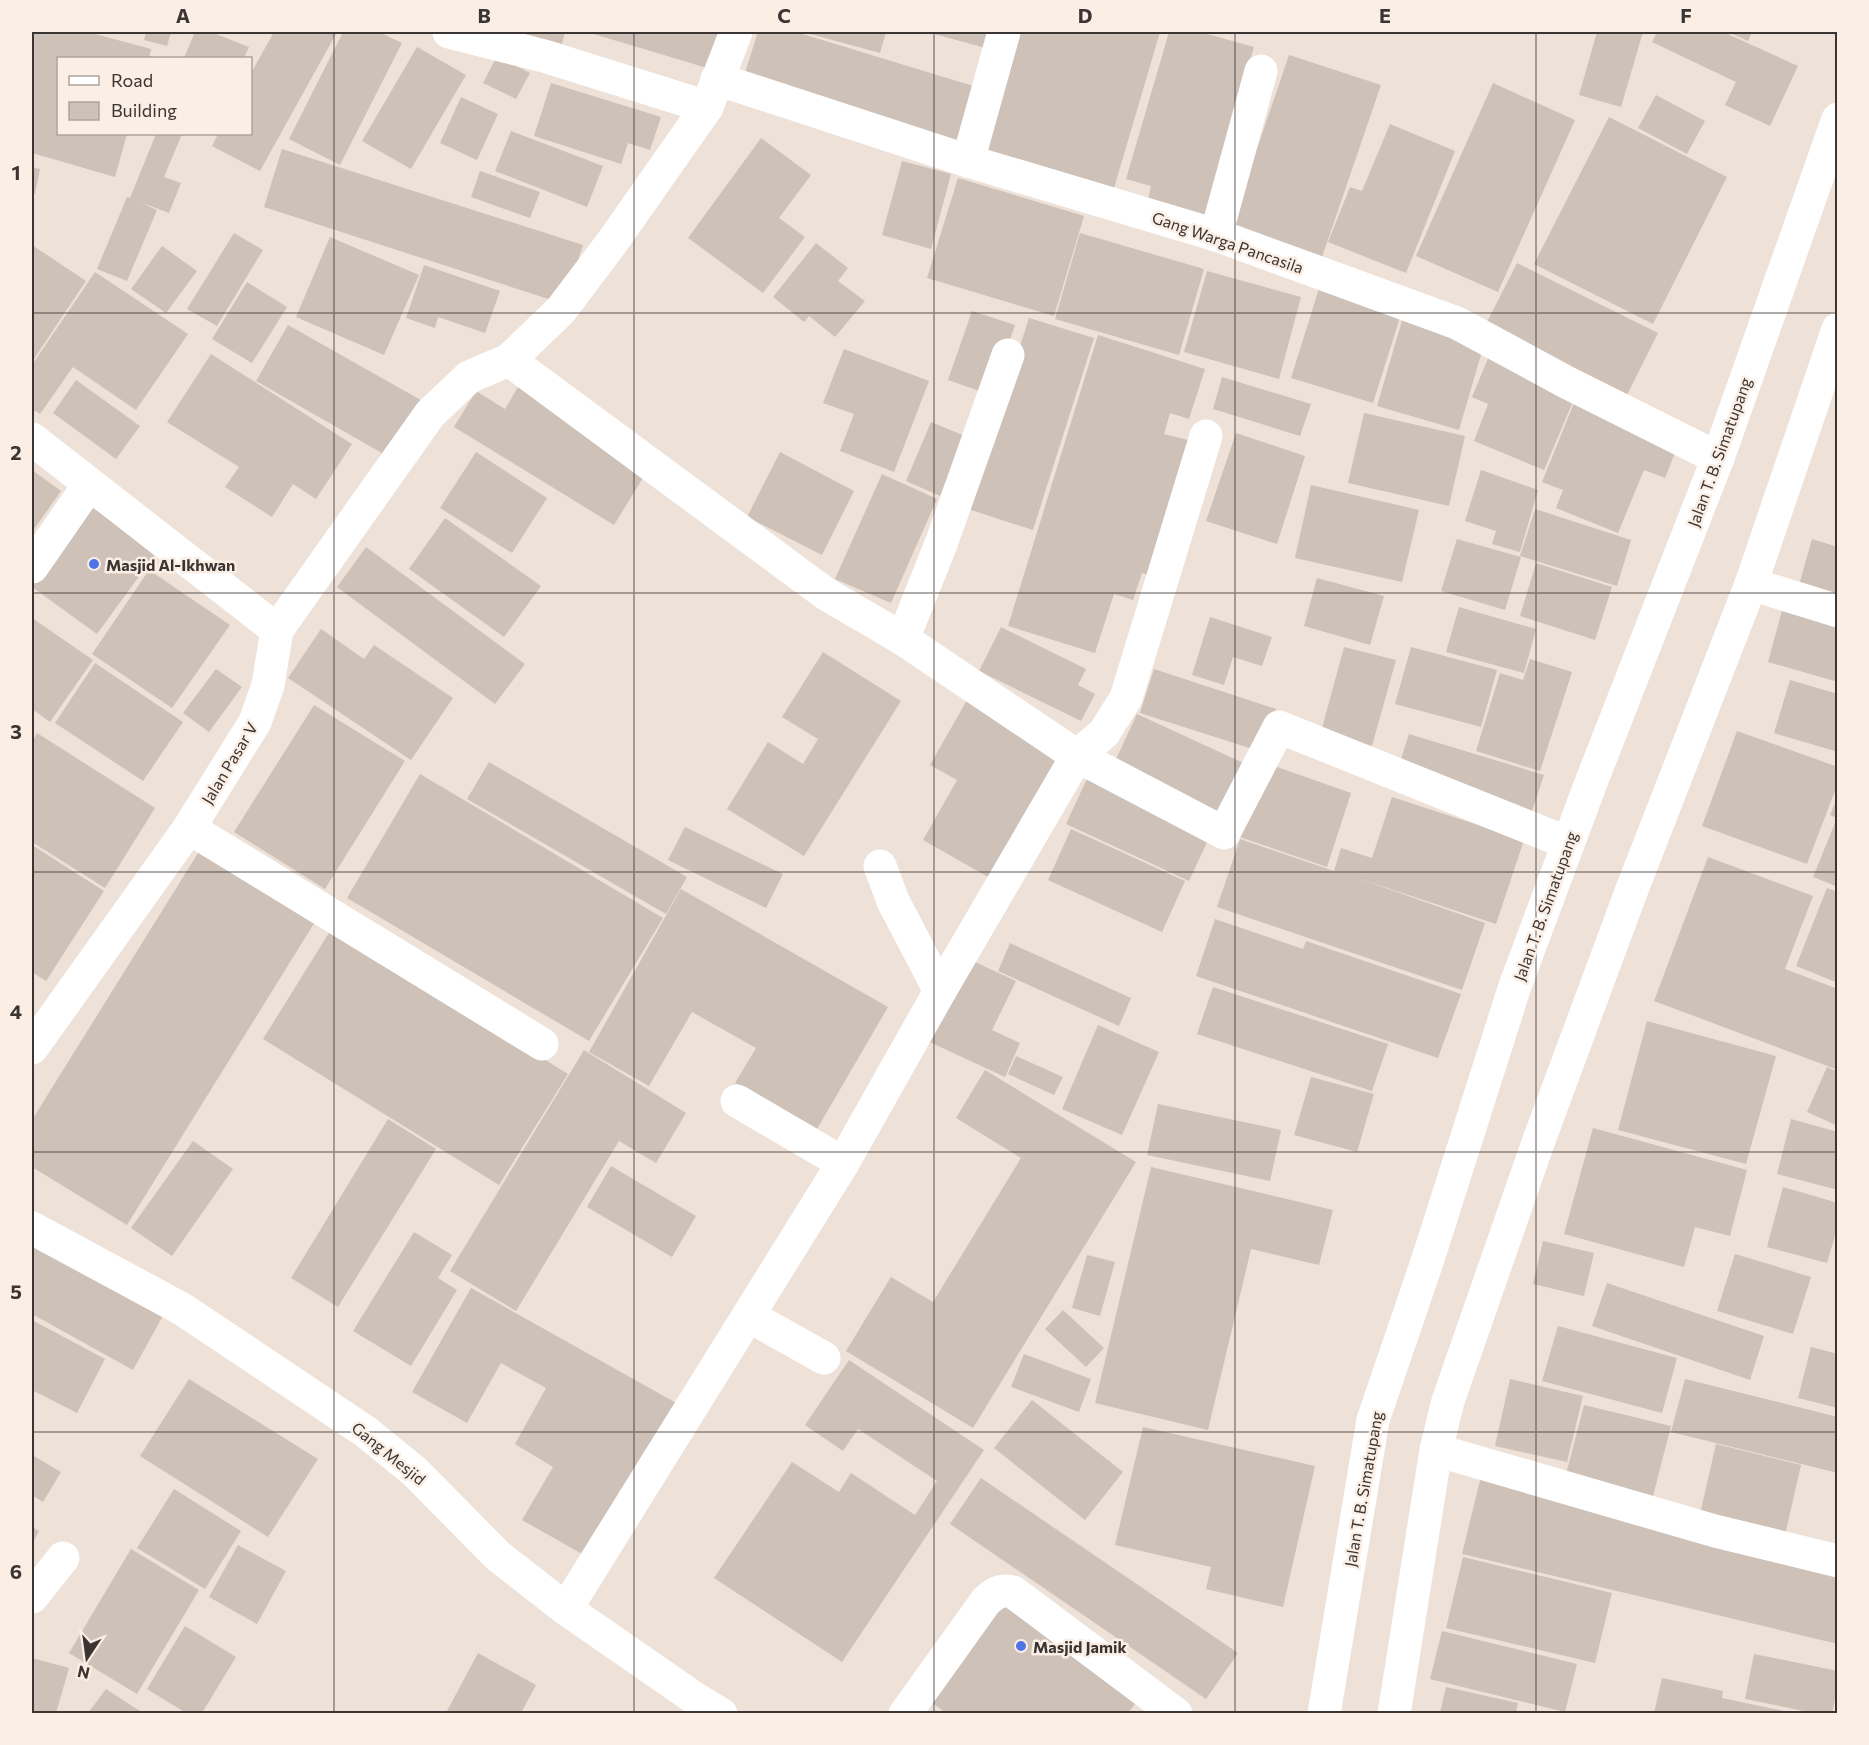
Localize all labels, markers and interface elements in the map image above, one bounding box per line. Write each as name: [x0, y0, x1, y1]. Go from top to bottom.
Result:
text: A: [176, 3, 190, 27]
text: B: [477, 3, 491, 27]
text: C: [777, 3, 791, 27]
text: D: [1078, 3, 1092, 27]
text: E: [1379, 3, 1391, 27]
text: F: [1680, 3, 1692, 27]
legend: [57, 57, 252, 135]
text: Road: [111, 69, 153, 91]
text: Building: [111, 99, 177, 121]
text: 1: [11, 160, 21, 184]
street label: Gang Warga Pancasila: [1150, 207, 1306, 277]
street label: Jalan T. B. Simatupang: [1683, 374, 1755, 529]
text: 2: [10, 440, 22, 464]
place label: Masjid Al-Ikhwan: [106, 555, 235, 574]
marker: Masjid Al-Ikhwan: [87, 557, 101, 571]
text: 3: [10, 719, 22, 743]
street label: Jalan Pasar V: [197, 719, 261, 807]
street label: Jalan T. B. Simatupang: [1509, 828, 1581, 983]
text: 4: [10, 999, 22, 1023]
text: 5: [10, 1279, 22, 1303]
street label: Jalan T. B. Simatupang: [1340, 1409, 1386, 1568]
street label: Gang Mesjid: [348, 1417, 430, 1489]
text: 6: [10, 1559, 22, 1583]
north arrow: [57, 1628, 117, 1688]
place label: Masjid Jamik: [1033, 1637, 1127, 1656]
marker: Masjid Jamik: [1014, 1639, 1028, 1653]
text: N: [76, 1662, 91, 1684]

